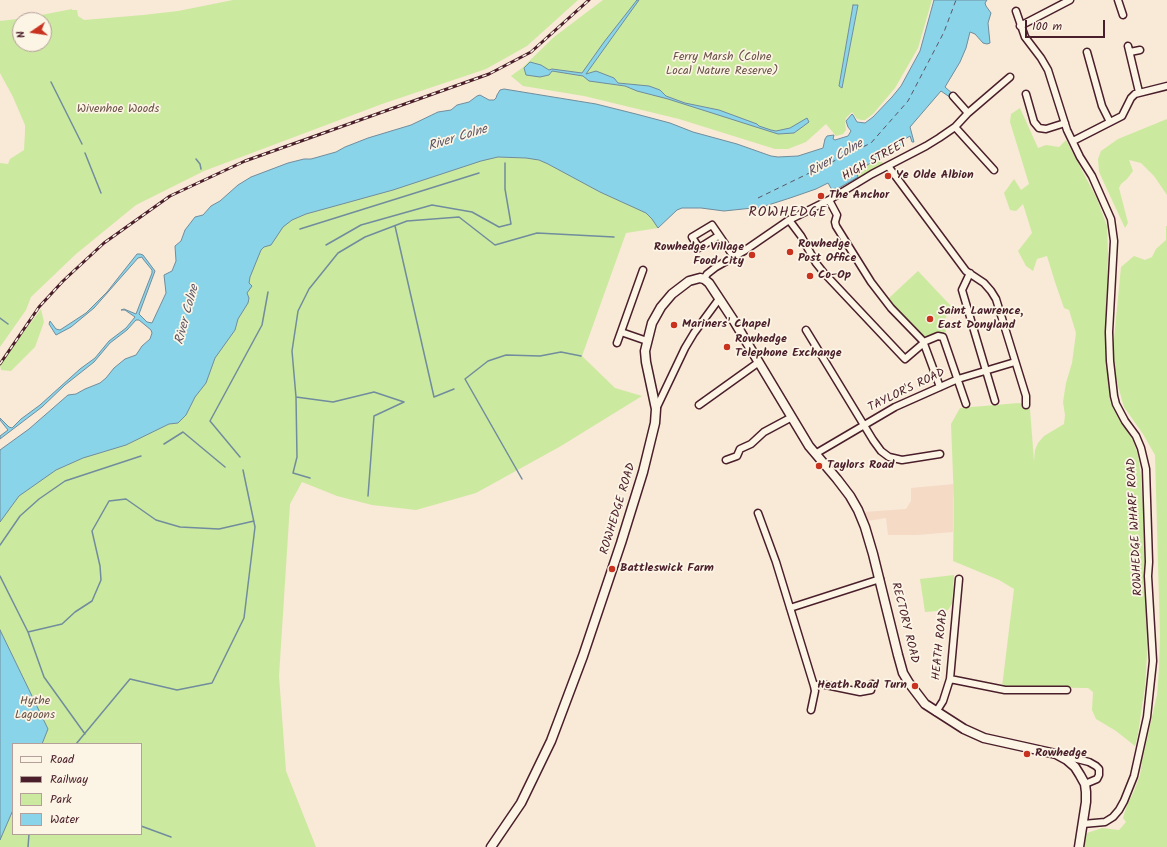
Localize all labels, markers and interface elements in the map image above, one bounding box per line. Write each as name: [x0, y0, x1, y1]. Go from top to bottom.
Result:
north arrow: [12, 12, 52, 52]
scale bar: [1027, 12, 1107, 38]
text: 100 m: [1032, 17, 1062, 36]
text: N: [12, 29, 31, 40]
park label: Ferry Marsh (Colne Local Nature Reserve): [666, 51, 778, 79]
park label: Wivenhoe Woods: [77, 103, 159, 117]
water label: River Colne: [426, 123, 490, 155]
water label: River Colne: [806, 137, 866, 181]
street label: HIGH STREET: [840, 137, 910, 185]
place label: Ye Olde Albion: [896, 169, 974, 183]
marker: Ye Olde Albion: [883, 171, 893, 181]
place label: The Anchor: [829, 189, 889, 203]
marker: The Anchor: [816, 191, 826, 201]
district label: ROWHEDGE: [748, 206, 828, 222]
place label: Rowhedge Post Office: [798, 238, 856, 266]
place label: Rowhedge Village Food City: [654, 241, 744, 269]
marker: Rowhedge Post Office: [785, 247, 795, 257]
marker: Rowhedge Village Food City: [747, 250, 757, 260]
place label: Co-Op: [818, 269, 851, 283]
marker: Co-Op: [805, 271, 815, 281]
water label: River Colne: [173, 283, 203, 347]
place label: Saint Lawrence, East Donyland: [938, 305, 1023, 333]
marker: Saint Lawrence, East Donyland: [925, 314, 935, 324]
place label: Mariners' Chapel: [682, 318, 770, 332]
marker: Mariners' Chapel: [669, 320, 679, 330]
place label: Rowhedge Telephone Exchange: [735, 333, 842, 361]
marker: Rowhedge Telephone Exchange: [722, 342, 732, 352]
street label: TAYLOR'S ROAD: [866, 366, 948, 416]
street label: ROWHEDGE WHARF ROAD: [1125, 458, 1147, 596]
place label: Taylors Road: [827, 459, 894, 473]
street label: ROWHEDGE ROAD: [598, 461, 640, 557]
marker: Taylors Road: [814, 461, 824, 471]
place label: Battleswick Farm: [620, 562, 714, 576]
marker: Battleswick Farm: [607, 564, 617, 574]
street label: RECTORY ROAD: [887, 581, 921, 665]
street label: HEATH ROAD: [930, 609, 952, 681]
place label: Heath Road Turn: [817, 679, 907, 693]
marker: Heath Road Turn: [910, 681, 920, 691]
park label: Hythe Lagoons: [15, 695, 55, 723]
legend: [12, 743, 142, 835]
place label: Rowhedge: [1035, 747, 1087, 761]
marker: Rowhedge: [1022, 749, 1032, 759]
text: Road: [50, 750, 74, 769]
text: Railway: [50, 770, 88, 789]
text: Park: [50, 790, 72, 809]
text: Water: [50, 810, 79, 829]

